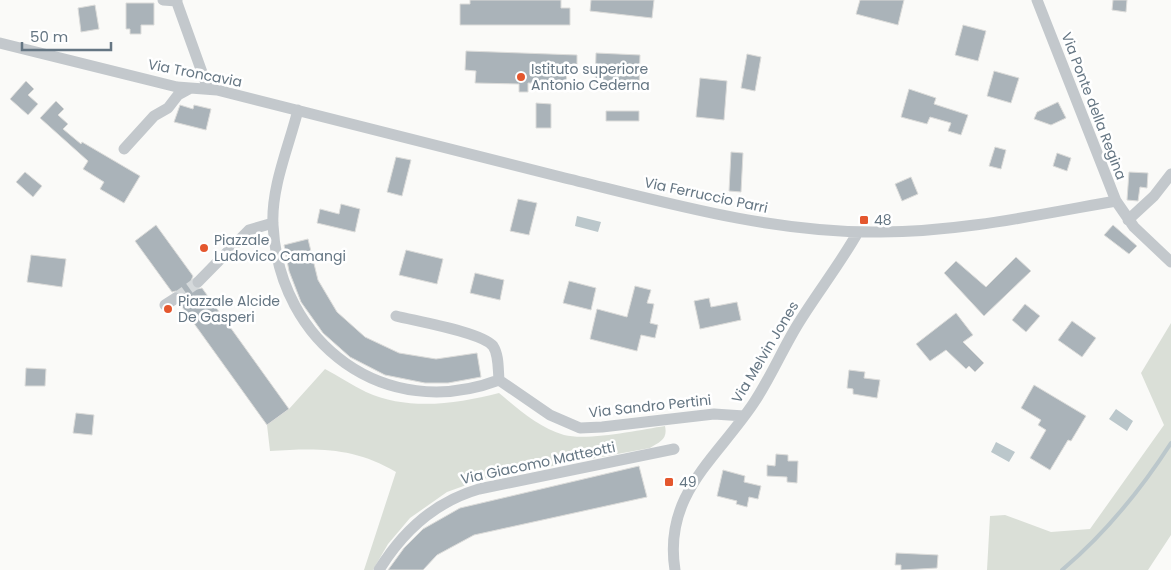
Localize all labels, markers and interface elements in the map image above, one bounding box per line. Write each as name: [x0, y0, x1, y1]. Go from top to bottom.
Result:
scale bar: [22, 20, 111, 52]
text: 50 m: [30, 26, 68, 47]
street label: Via Ponte della Regina: [1057, 29, 1131, 183]
street label: Via Troncavia: [146, 54, 244, 92]
place label: Istituto superiore Antonio Cederna: [531, 59, 650, 95]
marker: Istituto superiore Antonio Cederna: [515, 71, 527, 83]
street label: Via Ferruccio Parri: [642, 172, 770, 218]
place label: 48: [874, 210, 892, 230]
marker: 48: [858, 214, 870, 226]
place label: Piazzale Ludovico Camangi: [214, 230, 346, 266]
marker: Piazzale Ludovico Camangi: [198, 242, 210, 254]
place label: Piazzale Alcide De Gasperi: [178, 291, 280, 327]
street label: Via Melvin Jones: [727, 297, 803, 407]
marker: Piazzale Alcide De Gasperi: [162, 303, 174, 315]
street label: Via Sandro Pertini: [588, 390, 712, 422]
street label: Via Giacomo Matteotti: [459, 437, 617, 489]
place label: 49: [679, 472, 697, 492]
marker: 49: [663, 476, 675, 488]

